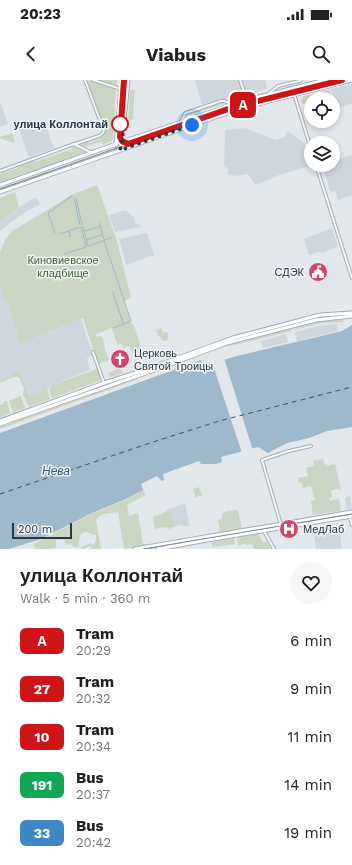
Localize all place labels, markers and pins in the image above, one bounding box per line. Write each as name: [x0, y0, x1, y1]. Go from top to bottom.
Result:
marker: улица Коллонтай: [111, 115, 129, 133]
place label: улица Коллонтай: [13, 118, 108, 131]
public building icon: СДЭК: [307, 261, 329, 283]
place label: СДЭК: [275, 266, 305, 279]
place label: Церковь Святой Троицы: [134, 347, 213, 373]
church icon: Церковь Святой Троицы: [109, 348, 131, 370]
hospital icon: МедЛаб: [278, 518, 300, 540]
place label: МедЛаб: [303, 523, 344, 536]

